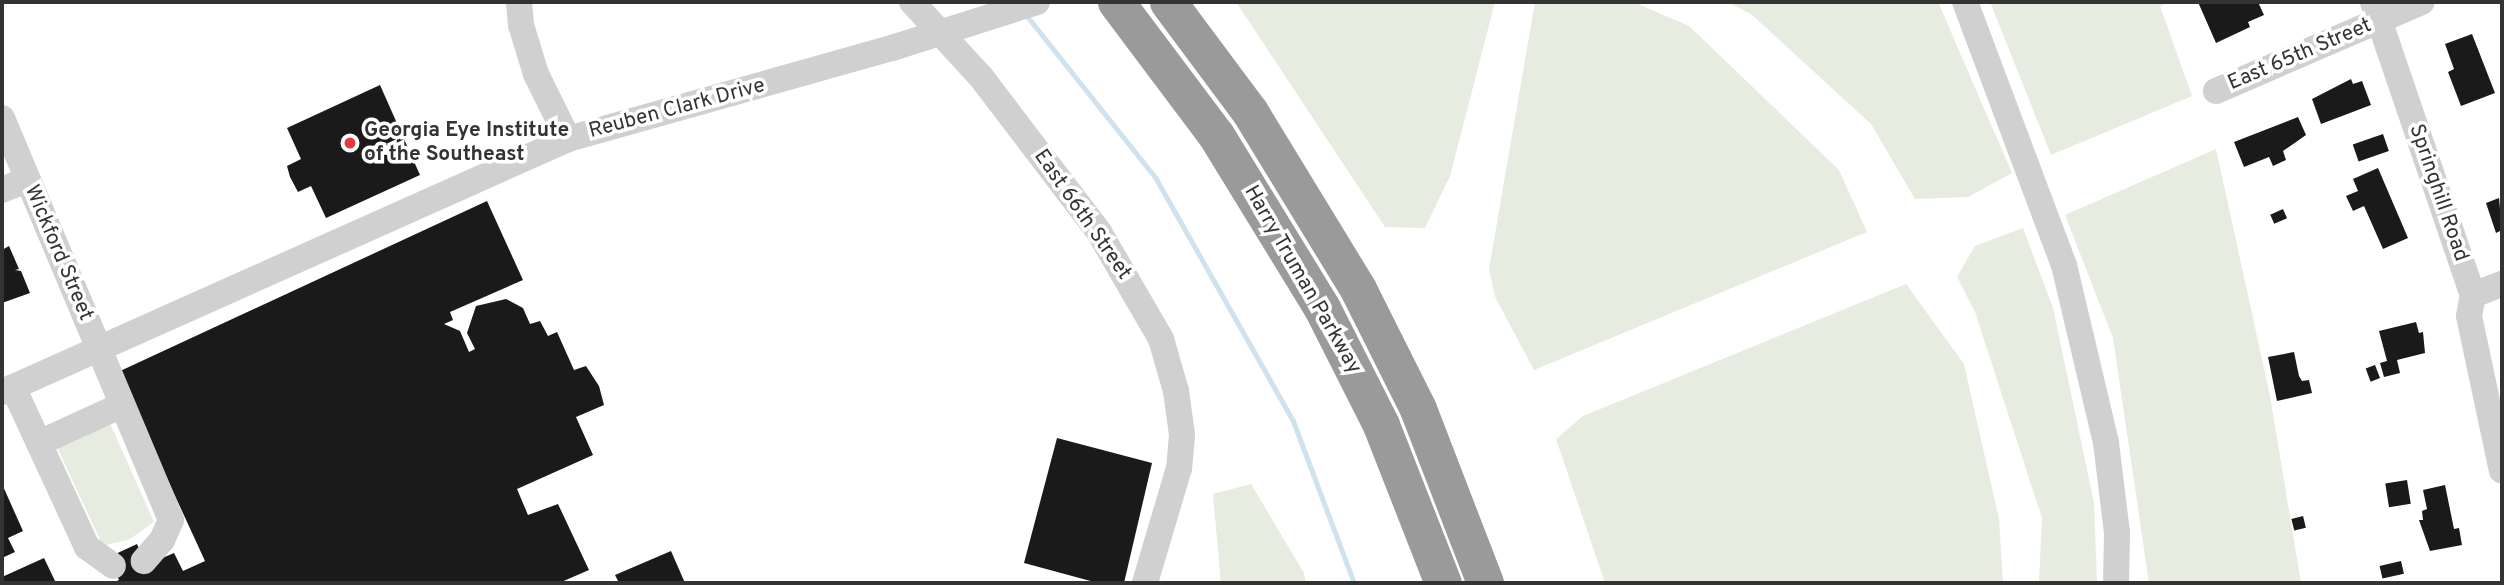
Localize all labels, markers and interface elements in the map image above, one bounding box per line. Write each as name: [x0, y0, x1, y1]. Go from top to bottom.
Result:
street label: East 65th Street: [2224, 13, 2376, 97]
street label: Reuben Clark Drive: [586, 73, 768, 145]
place label: Georgia Eye Institute of the Southeast: [364, 118, 569, 168]
street label: Springhill Road: [2403, 121, 2473, 265]
marker: Georgia Eye Institute of the Southeast: [342, 135, 358, 151]
street label: East 66th Street: [1028, 145, 1136, 285]
street label: Wickford Street: [18, 181, 98, 325]
street label: Harry Truman Parkway: [1238, 181, 1366, 379]

